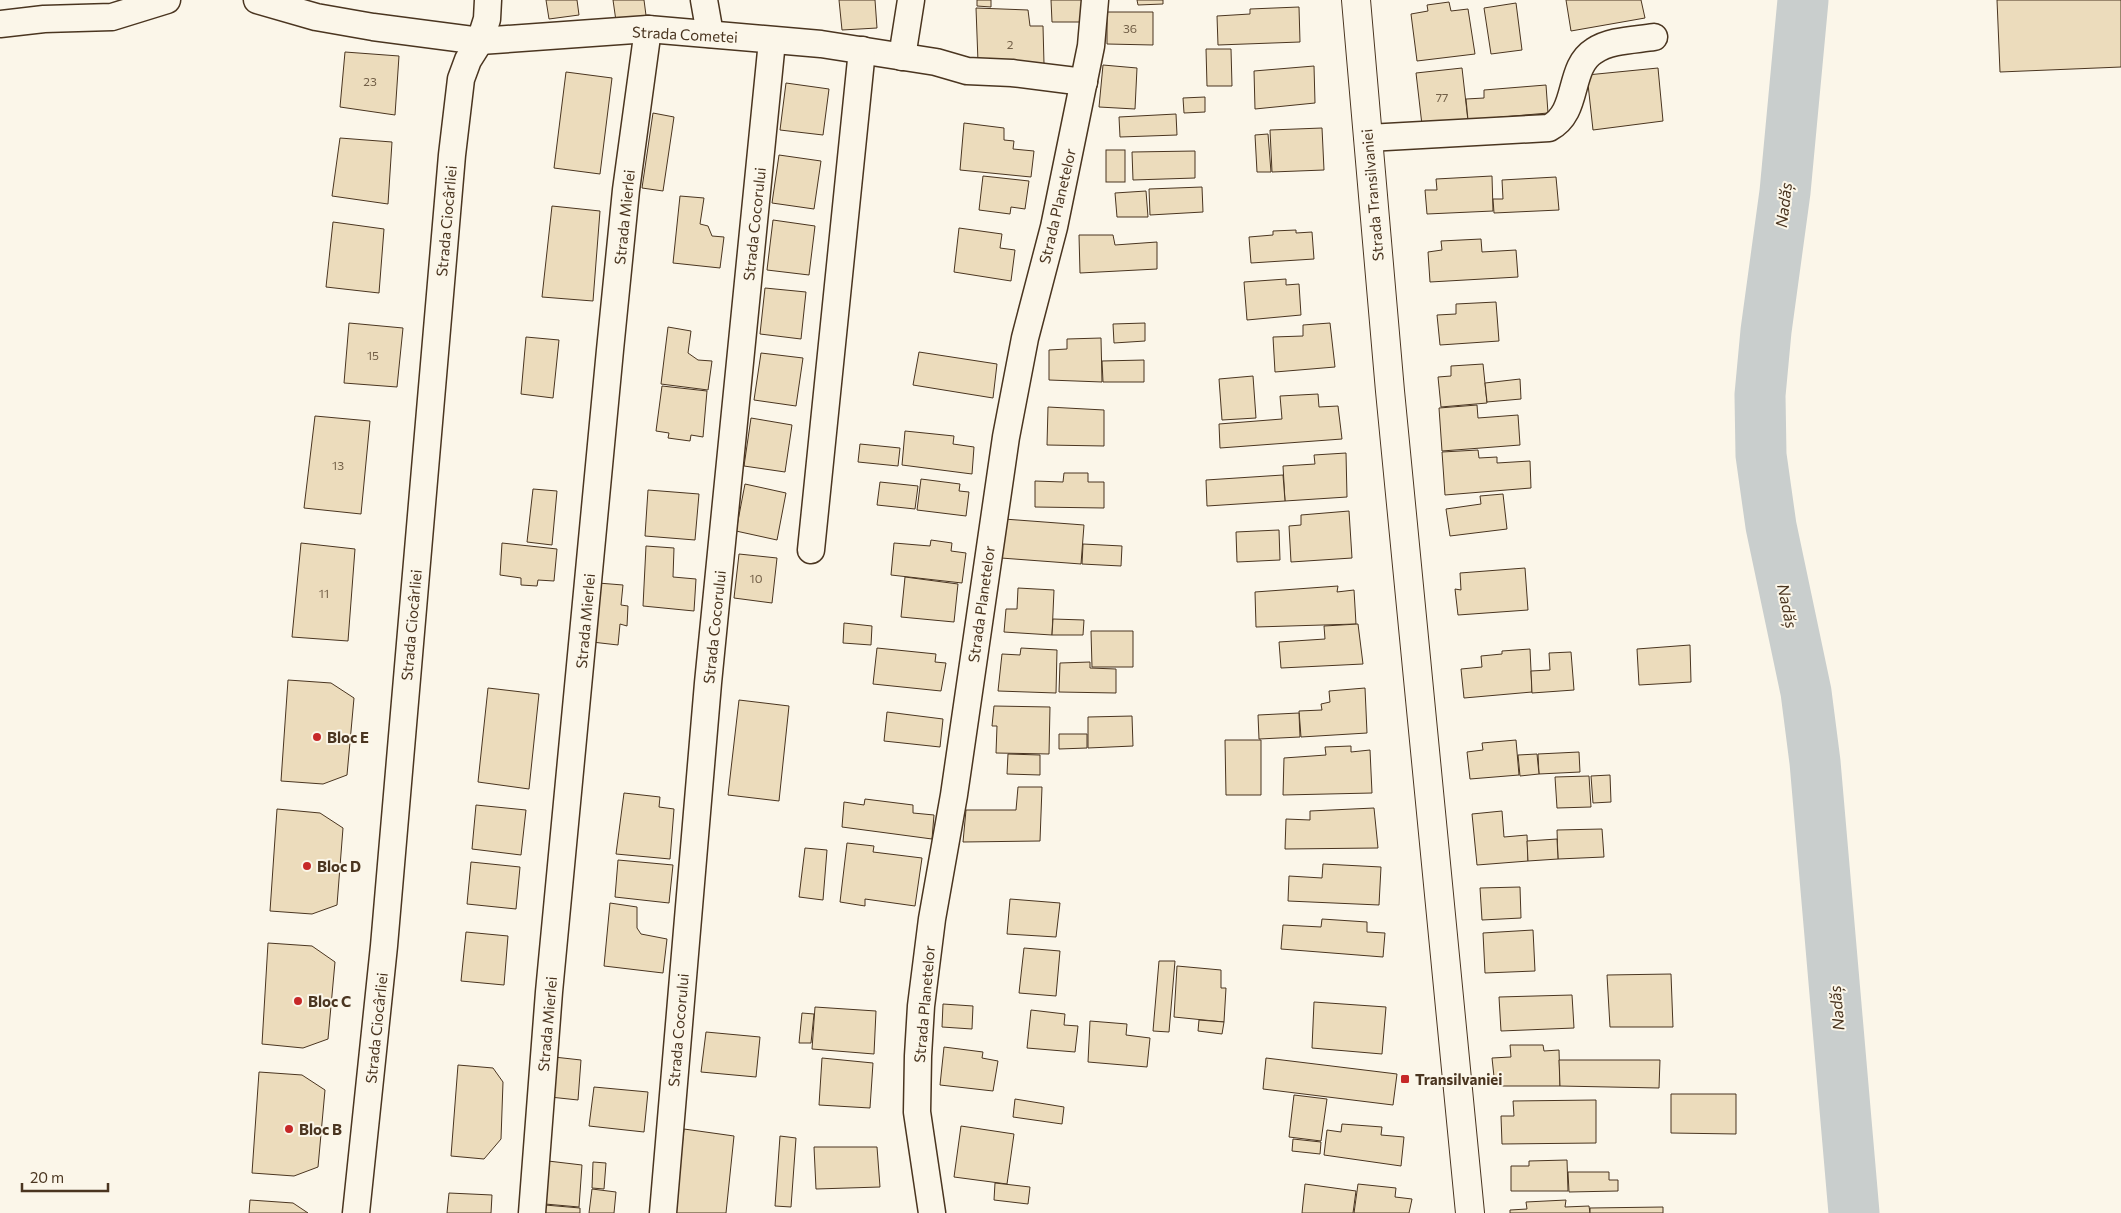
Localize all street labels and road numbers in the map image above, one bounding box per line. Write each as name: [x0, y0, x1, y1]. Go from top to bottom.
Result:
street label: Strada Cometei: [632, 22, 738, 46]
street label: Strada Transilvaniei: [1357, 128, 1387, 262]
street label: Strada Planetelor: [1035, 146, 1079, 266]
street label: Strada Ciocârliei: [432, 165, 460, 277]
street label: Strada Cocorului: [739, 166, 769, 282]
street label: Strada Mierlei: [610, 169, 638, 265]
street label: Strada Planetelor: [964, 544, 998, 664]
street label: Strada Ciocârliei: [397, 569, 425, 681]
street label: Strada Cocorului: [699, 569, 729, 685]
street label: Strada Mierlei: [572, 573, 598, 669]
street label: Strada Planetelor: [910, 944, 938, 1064]
street label: Strada Ciocârliei: [361, 972, 391, 1084]
street label: Strada Cocorului: [664, 972, 692, 1088]
street label: Strada Mierlei: [534, 976, 560, 1072]

